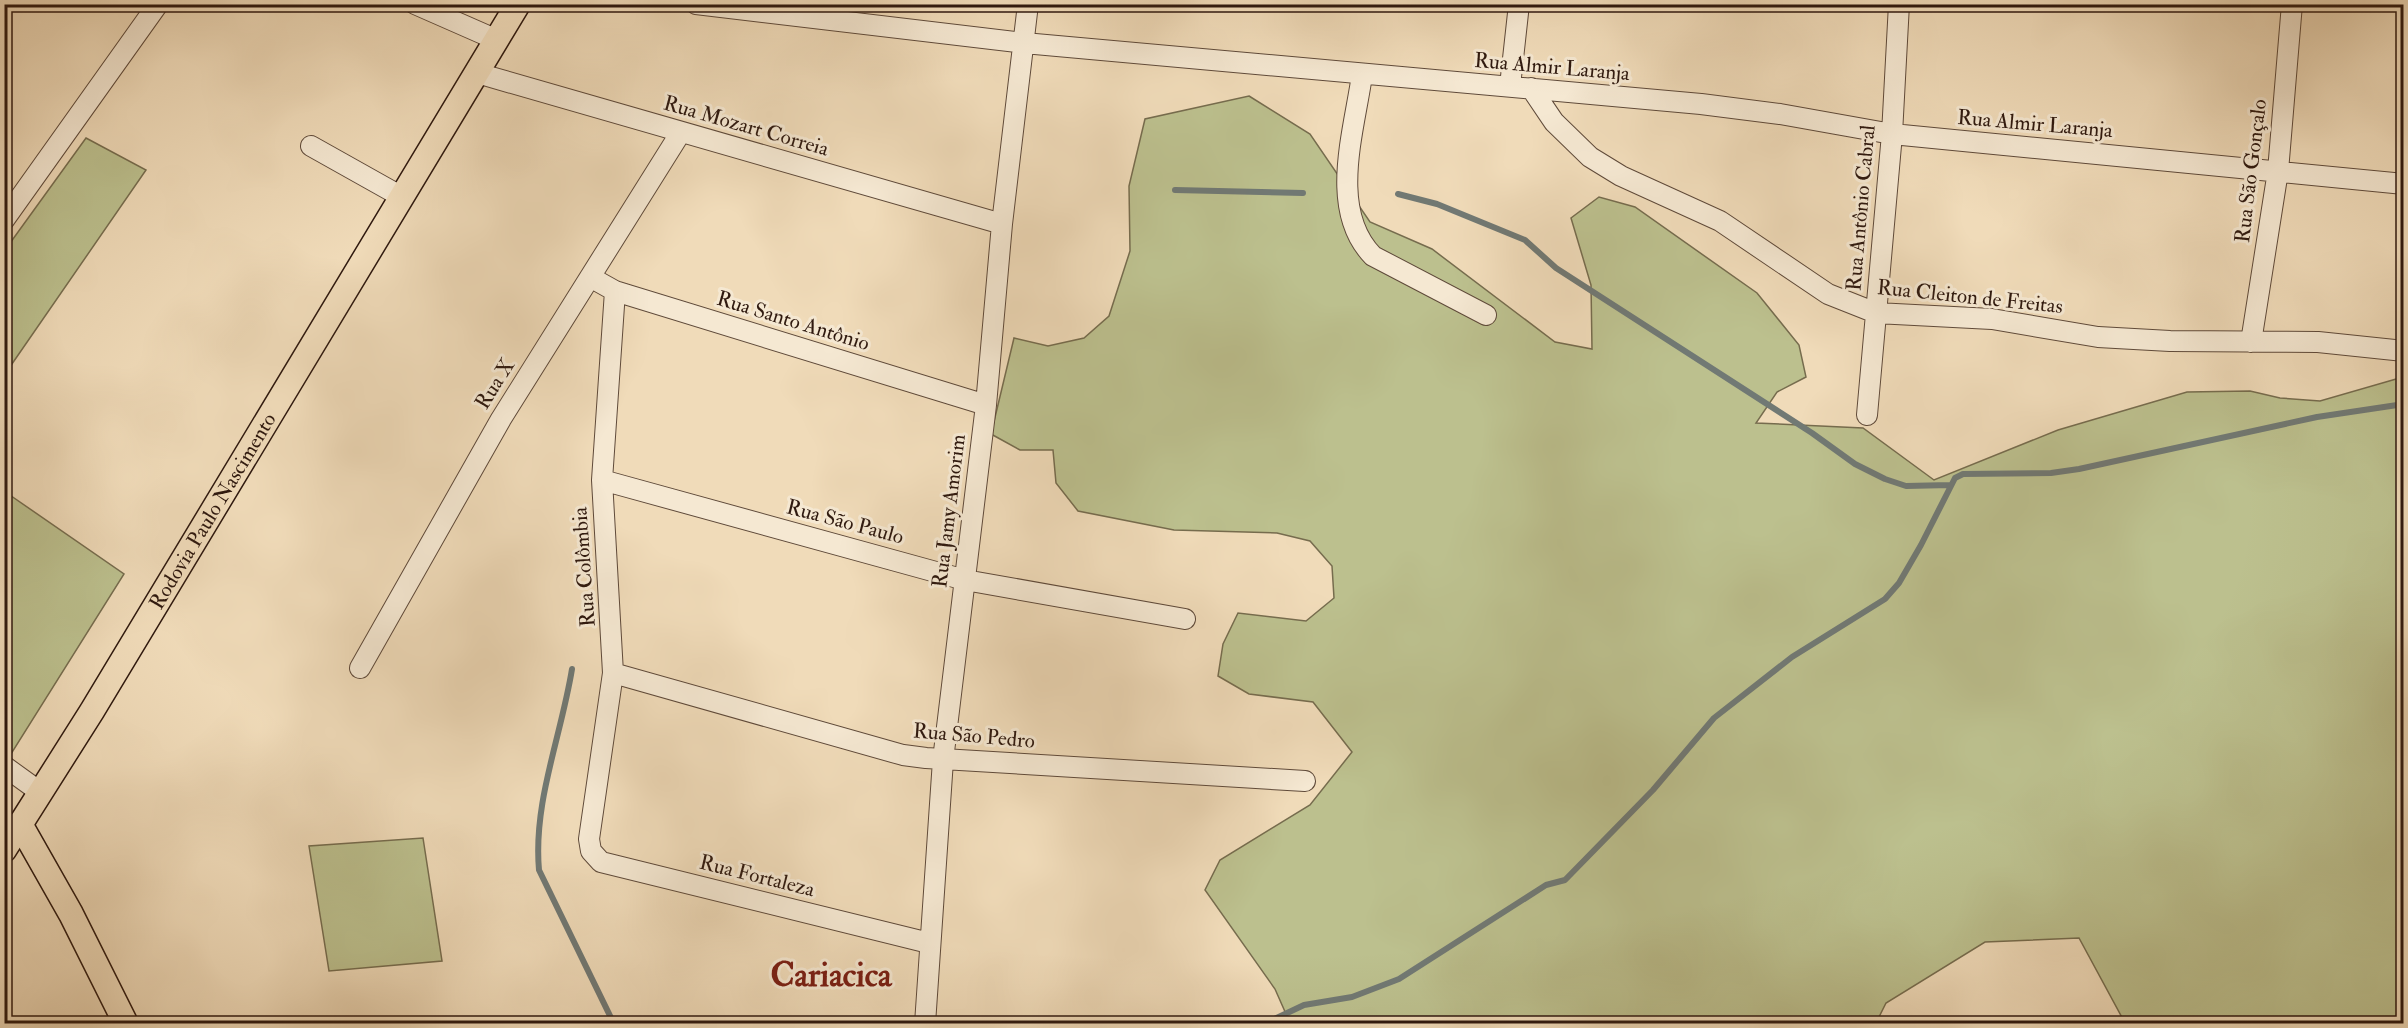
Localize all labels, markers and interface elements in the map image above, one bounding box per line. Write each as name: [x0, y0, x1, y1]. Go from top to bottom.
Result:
street label: Rua Almir Laranja: [1473, 47, 1631, 87]
street label: Rua Mozart Correia: [660, 89, 832, 163]
street label: Rua São Gonçalo: [2229, 98, 2273, 244]
street label: Rua Almir Laranja: [1956, 104, 2114, 144]
street label: Rua Antônio Cabral: [1840, 123, 1882, 292]
street label: Rua Cleiton de Freitas: [1876, 274, 2064, 320]
street label: Rua Santo Antônio: [713, 285, 873, 357]
street label: Rua X: [469, 354, 521, 414]
street label: Rodovia Paulo Nascimento: [143, 408, 282, 614]
street label: Rua Jamy Amorim: [926, 433, 972, 589]
street label: Rua São Paulo: [783, 493, 907, 551]
street label: Rua Colômbia: [566, 506, 602, 628]
street label: Rua São Pedro: [912, 717, 1036, 755]
street label: Rua Fortaleza: [697, 849, 818, 903]
district label: Cariacica: [770, 955, 893, 996]

